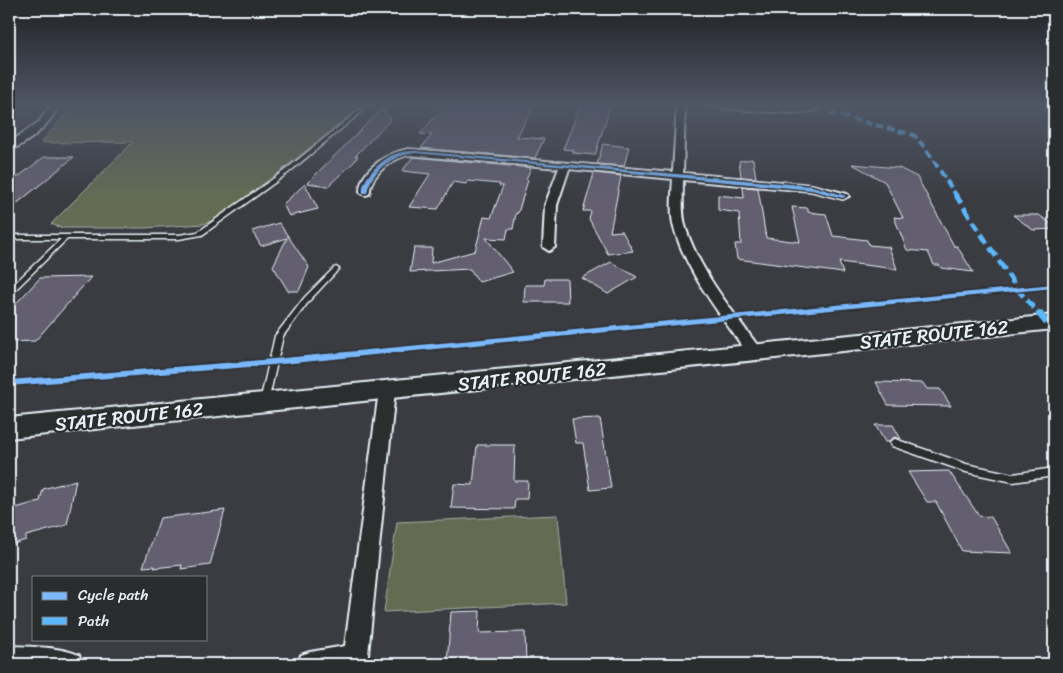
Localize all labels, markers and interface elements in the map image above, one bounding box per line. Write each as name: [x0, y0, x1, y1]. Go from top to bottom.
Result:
street label: STATE ROUTE 162: [858, 310, 1010, 359]
street label: STATE ROUTE 162: [456, 352, 608, 401]
street label: STATE ROUTE 162: [53, 392, 205, 441]
legend: [32, 576, 208, 640]
text: Cycle path: [78, 582, 149, 608]
text: Path: [78, 608, 109, 634]

